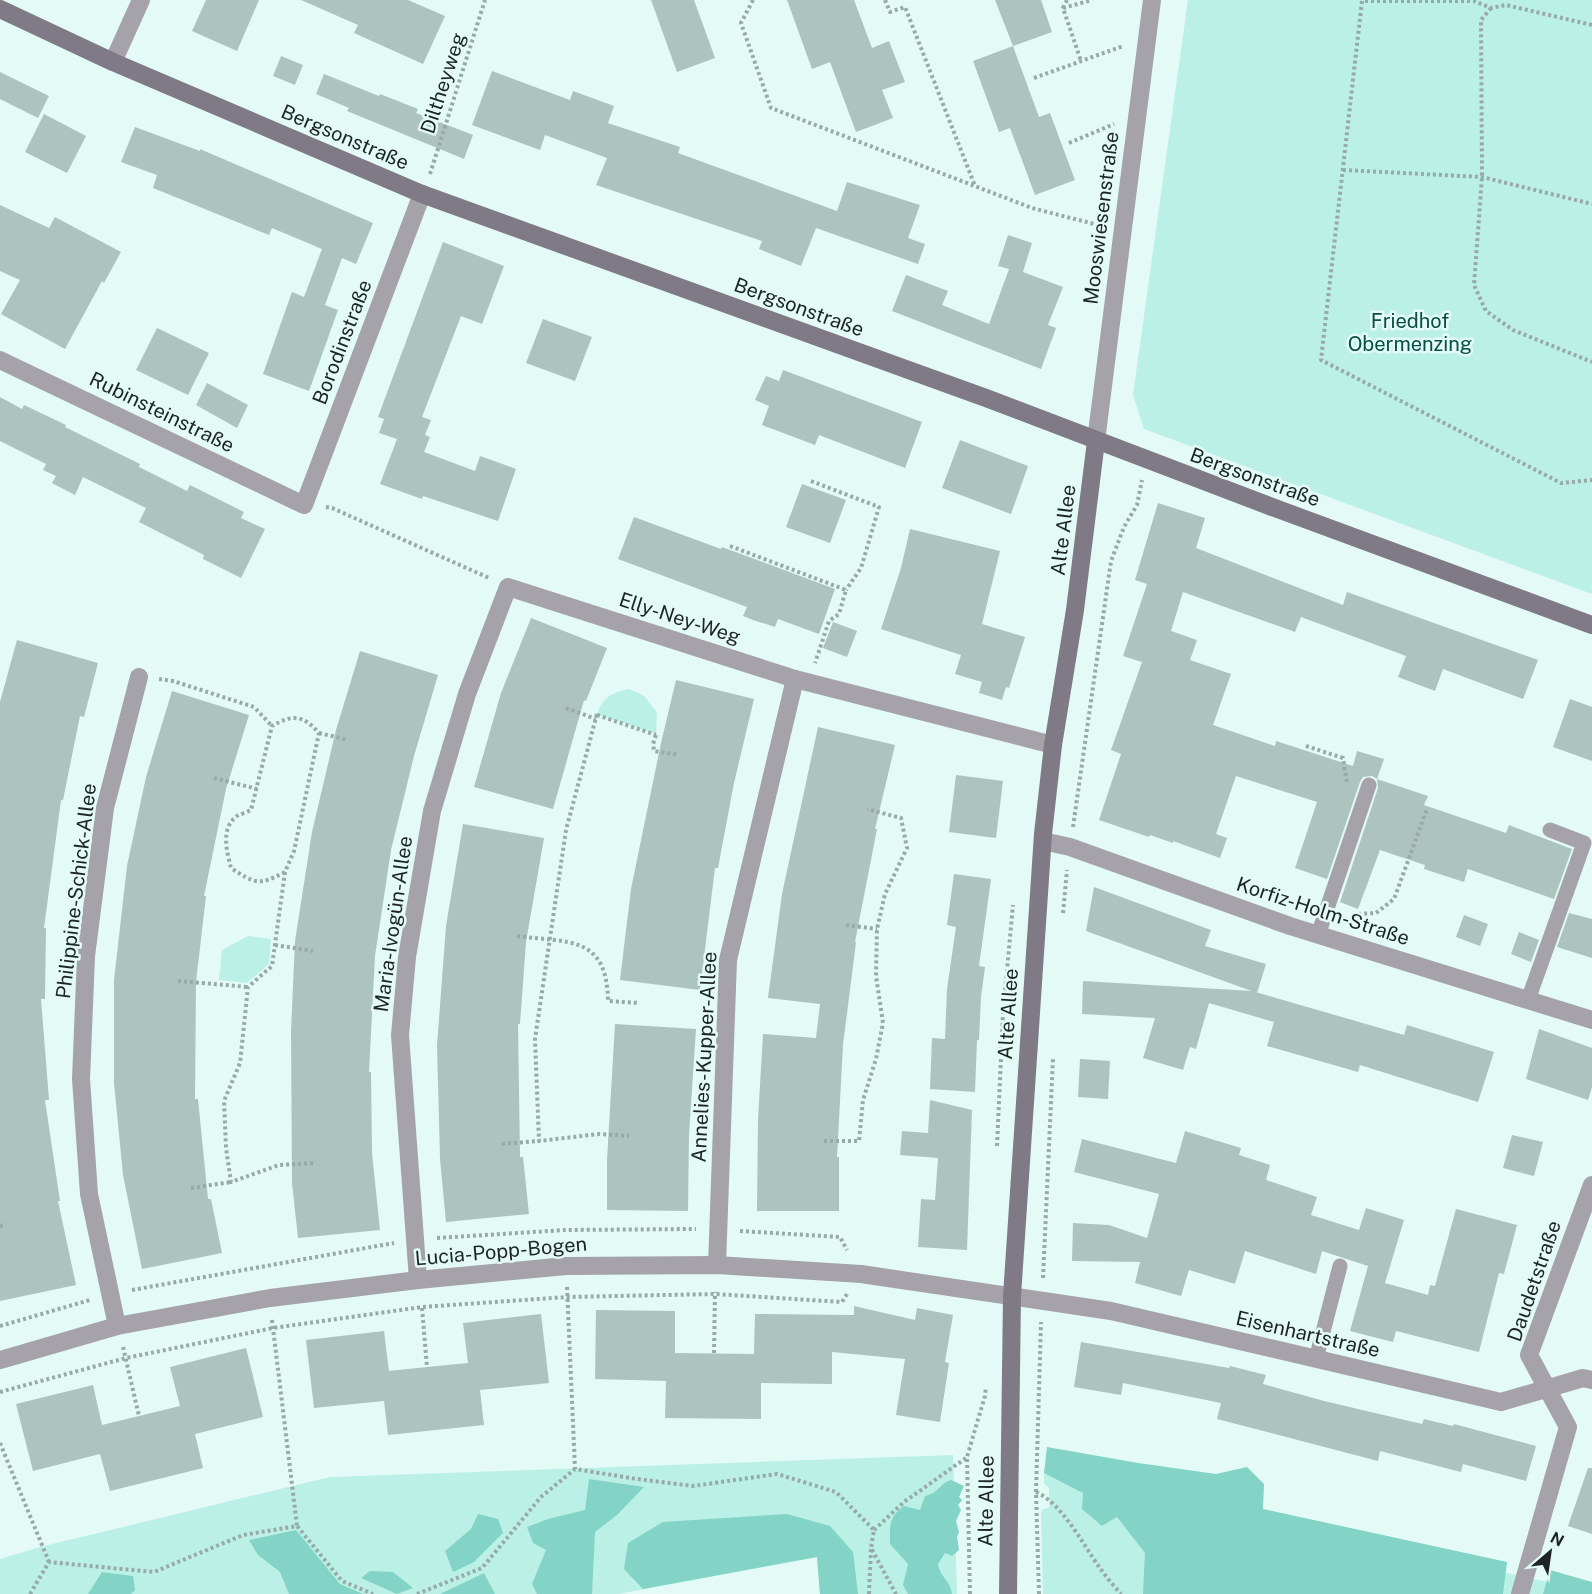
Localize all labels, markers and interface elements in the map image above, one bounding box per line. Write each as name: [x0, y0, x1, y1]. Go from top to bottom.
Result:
street label: Diltheyweg: [415, 29, 471, 137]
street label: Bergsonstraße: [277, 99, 413, 175]
street label: Mooswiesenstraße: [1078, 130, 1124, 306]
street label: Bergsonstraße: [731, 272, 867, 342]
street label: Borodinstraße: [307, 276, 377, 408]
park label: Friedhof Obermenzing: [1348, 309, 1472, 356]
street label: Rubinsteinstraße: [86, 367, 238, 457]
street label: Bergsonstraße: [1187, 442, 1323, 512]
street label: Alte Allee: [1046, 483, 1080, 577]
street label: Elly-Ney-Weg: [616, 587, 744, 649]
street label: Philippine-Schick-Allee: [51, 782, 101, 1000]
street label: Maria-Ivogün-Allee: [369, 834, 417, 1014]
street label: Korfiz-Holm-Straße: [1233, 872, 1413, 950]
street label: Annelies-Kupper-Allee: [686, 951, 722, 1163]
street label: Alte Allee: [993, 968, 1023, 1060]
street label: Daudetstraße: [1502, 1217, 1566, 1345]
street label: Lucia-Popp-Bogen: [414, 1232, 588, 1270]
street label: Eisenhartstraße: [1234, 1306, 1382, 1362]
street label: Alte Allee: [973, 1455, 999, 1547]
north arrow: [1520, 1522, 1580, 1582]
text: N: [1547, 1528, 1567, 1551]

